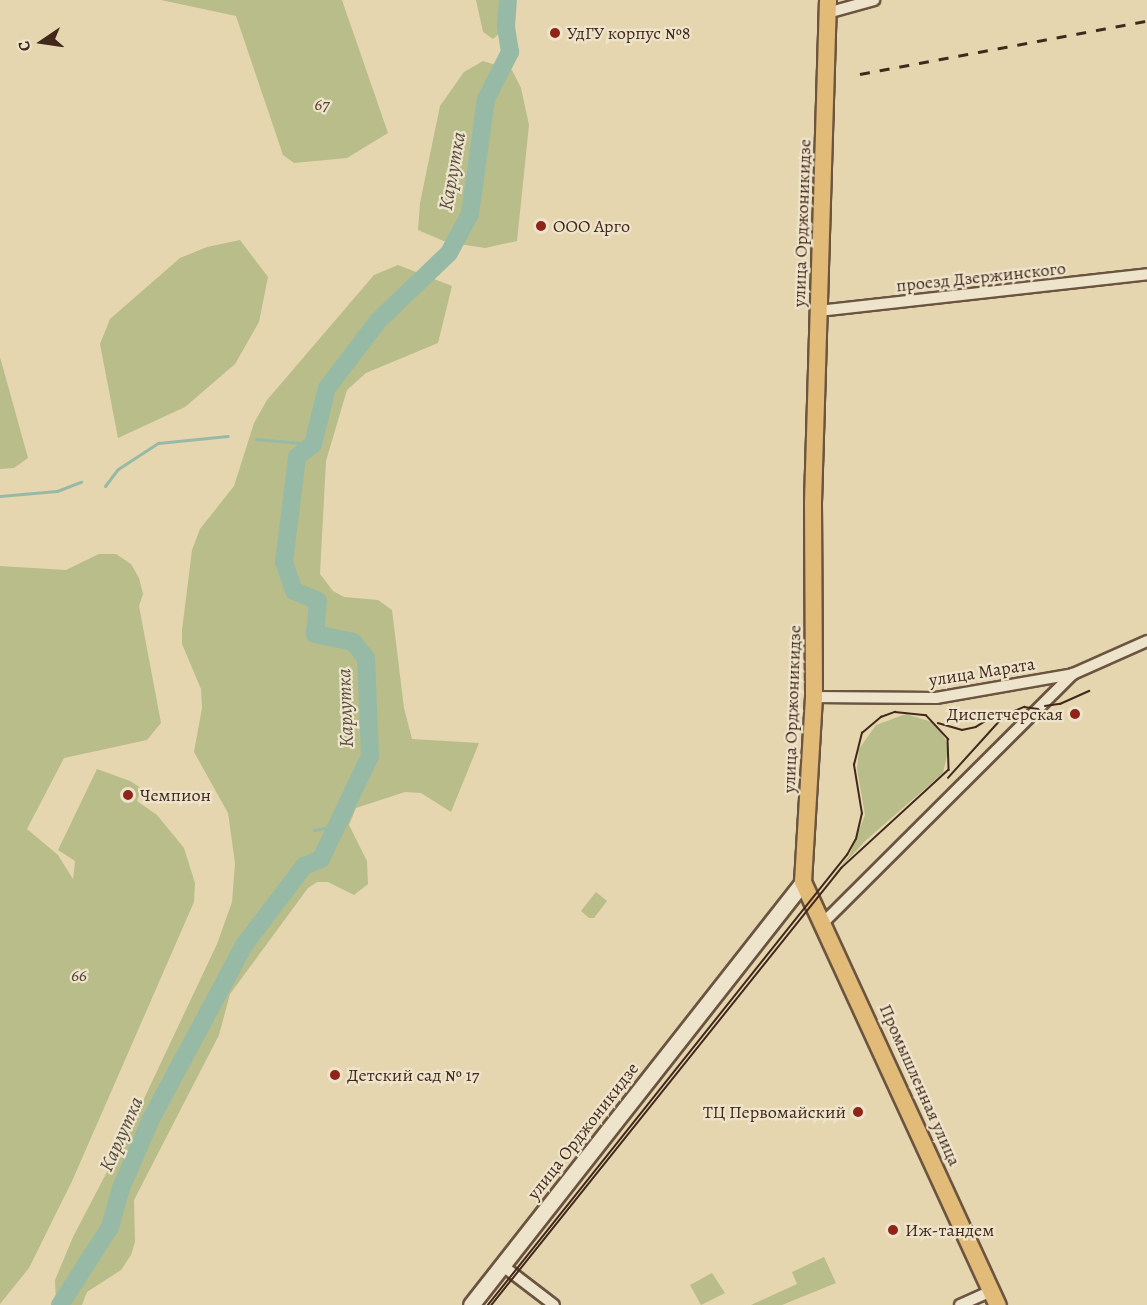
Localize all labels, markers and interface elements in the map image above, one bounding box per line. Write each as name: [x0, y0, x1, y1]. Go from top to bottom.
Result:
north arrow: [12, 12, 72, 72]
place label: УдГУ корпус №8: [567, 22, 691, 44]
marker: УдГУ корпус №8: [548, 26, 562, 40]
text: С: [13, 39, 36, 53]
park label: 67: [314, 93, 330, 115]
water label: Карлутка: [433, 130, 471, 212]
street label: улица Орджоникидзе: [788, 139, 816, 307]
place label: ООО Арго: [553, 215, 630, 237]
marker: ООО Арго: [534, 219, 548, 233]
street label: проезд Дзержинского: [895, 257, 1067, 297]
street label: улица Орджоникидзе: [778, 625, 806, 793]
street label: улица Марата: [927, 653, 1037, 691]
water label: Карлутка: [332, 668, 358, 748]
place label: Диспетчерская: [947, 703, 1063, 725]
marker: Диспетчерская: [1068, 707, 1082, 721]
place label: Чемпион: [140, 784, 211, 806]
marker: Чемпион: [121, 788, 135, 802]
park label: 66: [71, 964, 87, 986]
street label: Промышленная улица: [875, 1001, 965, 1169]
street label: улица Орджоникидзе: [523, 1058, 643, 1204]
place label: Детский сад № 17: [347, 1064, 479, 1086]
marker: Детский сад № 17: [328, 1068, 342, 1082]
water label: Карлутка: [94, 1093, 148, 1175]
place label: ТЦ Первомайский: [703, 1101, 846, 1123]
marker: ТЦ Первомайский: [851, 1105, 865, 1119]
place label: Иж-тандем: [905, 1219, 994, 1241]
marker: Иж-тандем: [886, 1223, 900, 1237]

